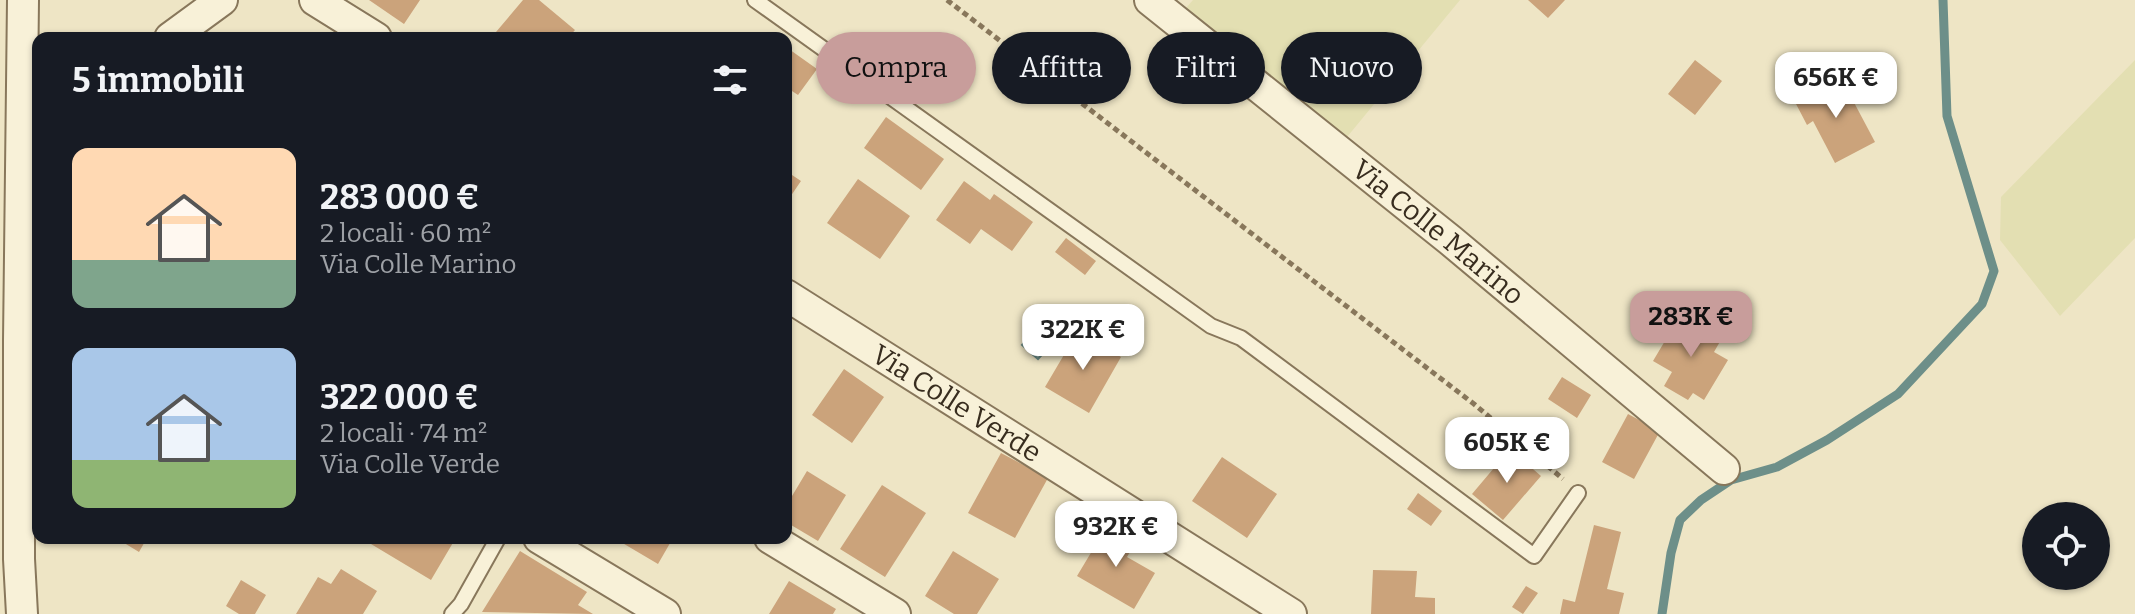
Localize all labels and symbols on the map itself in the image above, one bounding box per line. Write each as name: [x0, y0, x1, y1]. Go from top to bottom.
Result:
pin: 656K €: [1771, 52, 1901, 120]
street label: Via Colle Marino: [1346, 152, 1531, 311]
pin: 283K €: [1626, 291, 1756, 359]
pin: 322K €: [1018, 304, 1148, 372]
street label: Via Colle Verde: [866, 337, 1048, 469]
pin: 605K €: [1442, 417, 1572, 485]
pin: 932K €: [1051, 501, 1181, 569]

